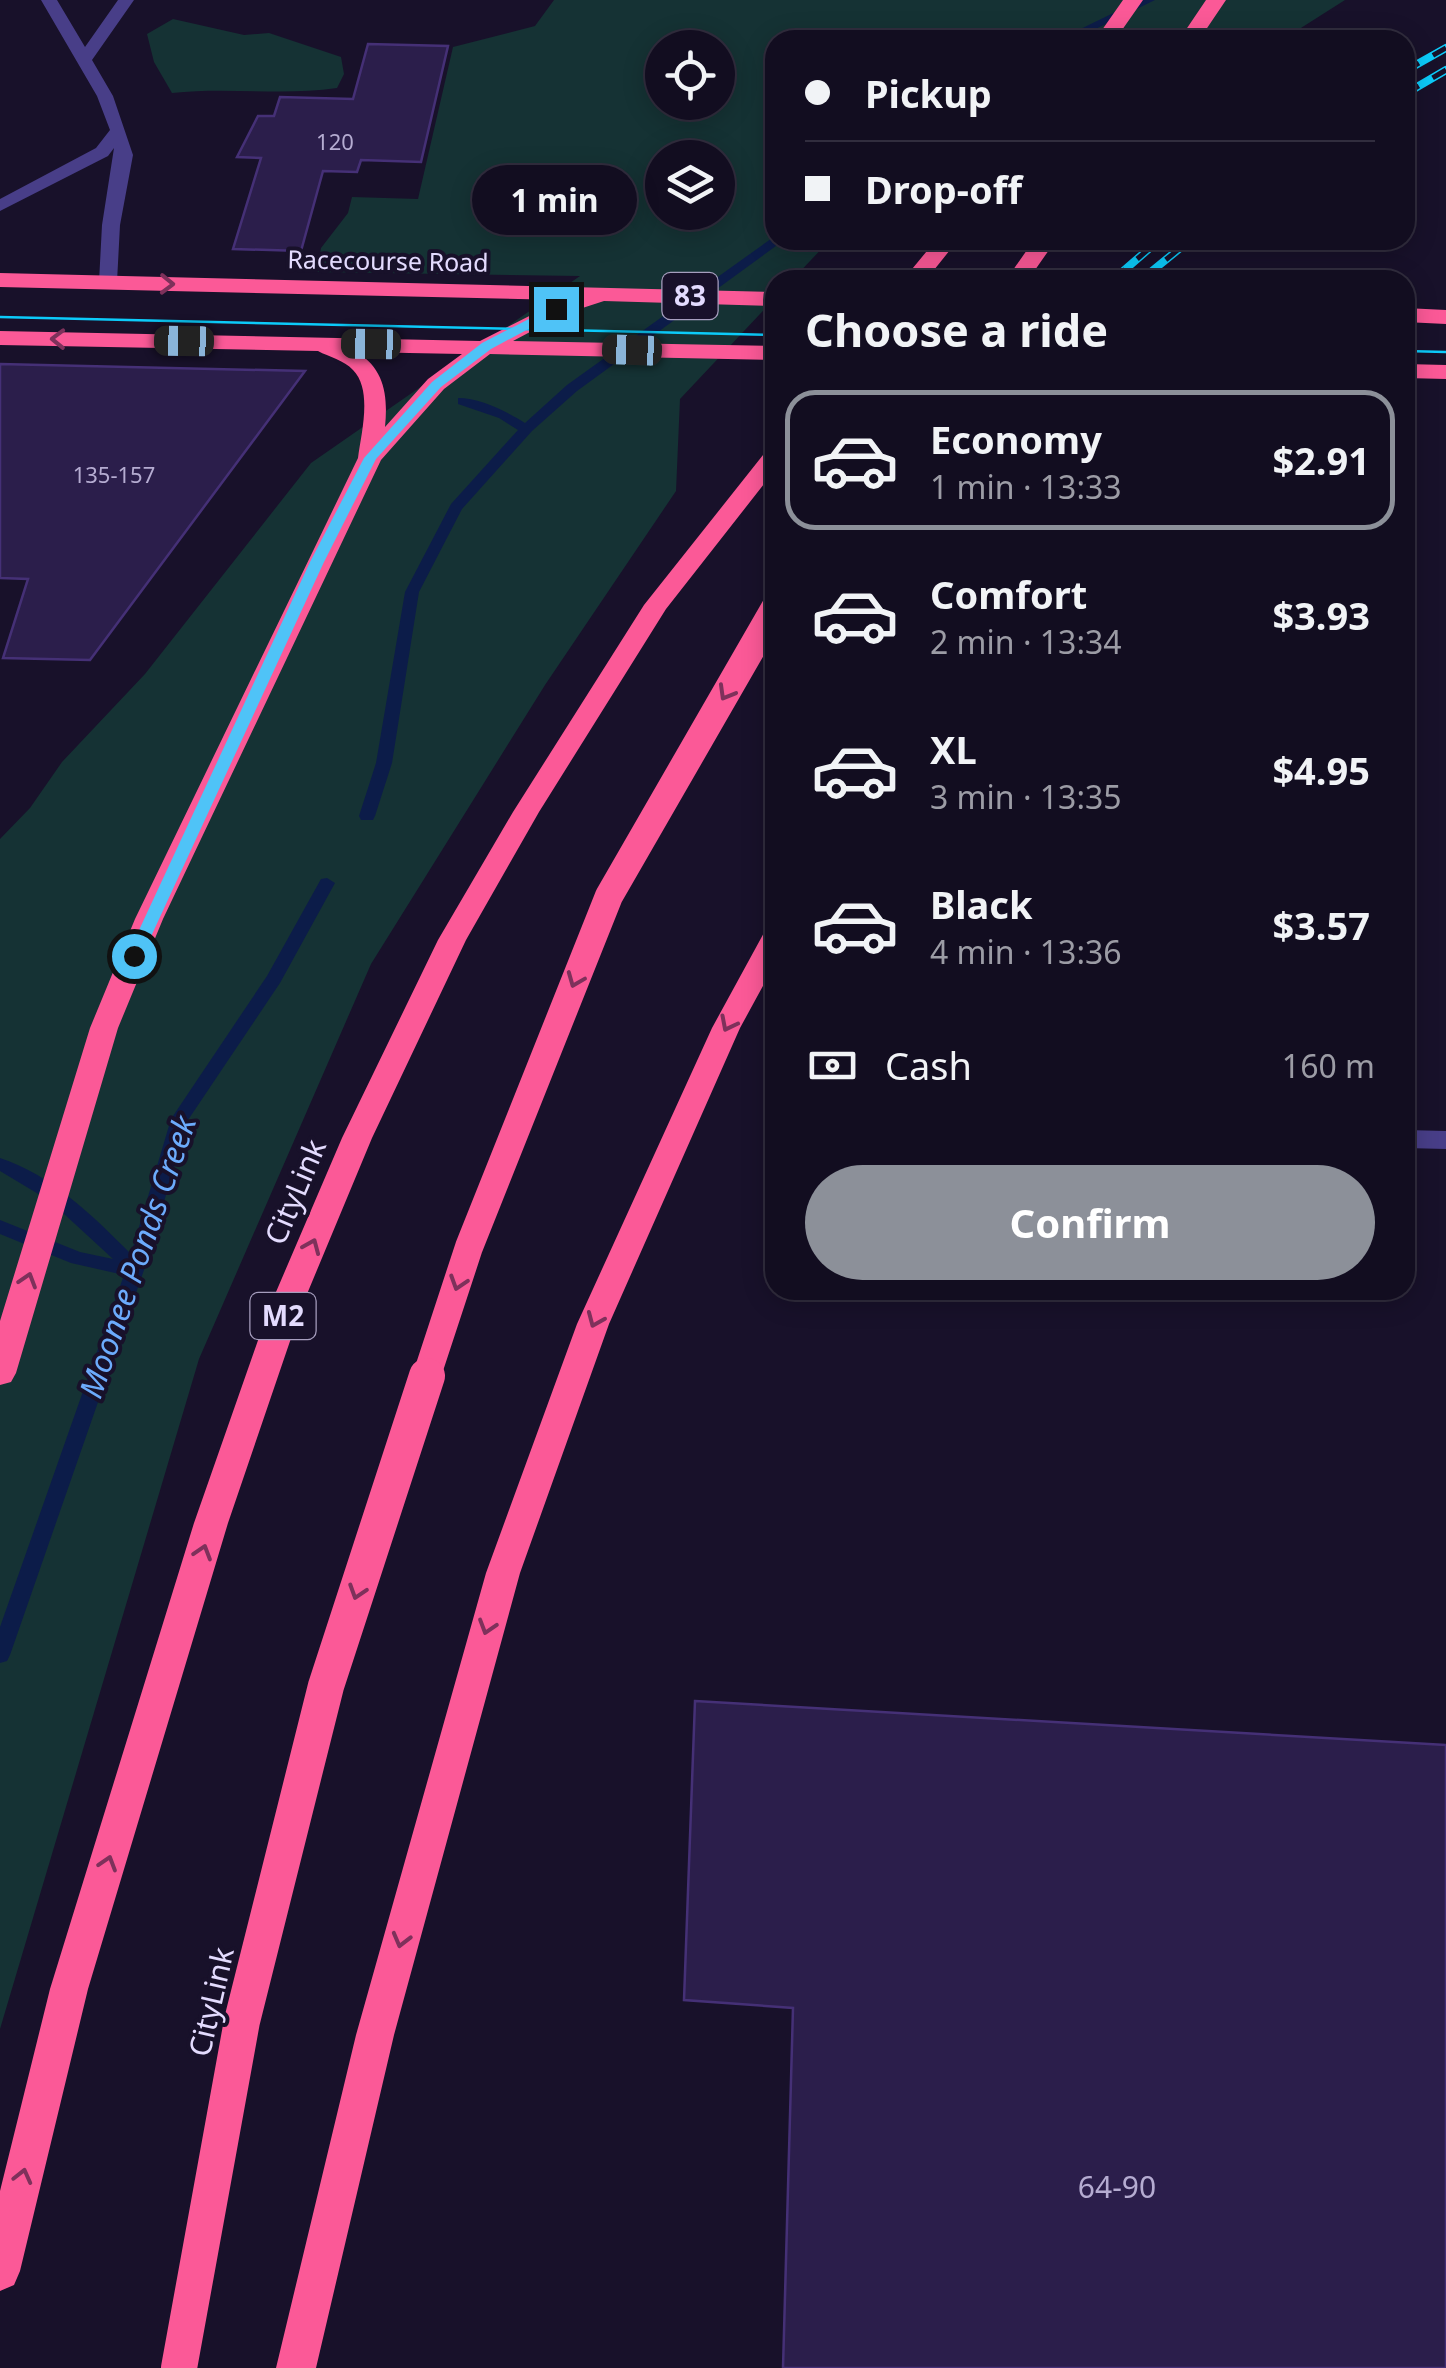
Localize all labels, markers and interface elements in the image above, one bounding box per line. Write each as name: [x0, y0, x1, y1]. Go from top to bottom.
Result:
map controls: [645, 30, 735, 230]
button: locate: [645, 30, 735, 120]
text: Pickup: [865, 67, 992, 119]
house number: 120: [316, 126, 354, 156]
button: layers: [645, 140, 735, 230]
text: Drop-off: [865, 163, 1022, 215]
callout: 1 min: [474, 164, 638, 234]
text: 1 min: [510, 178, 599, 221]
street label: Racecourse Road: [287, 241, 489, 279]
one-way arrow: [160, 273, 176, 294]
road number: 83: [662, 273, 718, 319]
route end: [534, 287, 579, 332]
text: Choose a ride: [805, 299, 1108, 360]
car: [154, 325, 214, 357]
one-way arrow: [49, 328, 64, 350]
car: [341, 328, 401, 360]
car: [601, 334, 663, 366]
text: Economy: [930, 413, 1102, 465]
icon: car: [810, 415, 900, 505]
text: $2.91: [1272, 434, 1370, 486]
house number: 135-157: [73, 459, 155, 489]
text: 1 min · 13:33: [930, 465, 1122, 508]
text: Comfort: [930, 568, 1087, 620]
icon: car: [810, 570, 900, 660]
text: $3.93: [1272, 589, 1370, 641]
text: 2 min · 13:34: [930, 620, 1122, 663]
one-way arrow: [719, 682, 738, 700]
text: XL: [930, 723, 977, 775]
icon: car: [810, 725, 900, 815]
text: $4.95: [1272, 744, 1370, 796]
text: 3 min · 13:35: [930, 775, 1122, 818]
text: Black: [930, 878, 1033, 930]
icon: car: [810, 880, 900, 970]
text: $3.57: [1272, 899, 1370, 951]
text: 4 min · 13:36: [930, 930, 1122, 973]
route start: [112, 934, 157, 979]
one-way arrow: [567, 970, 587, 987]
one-way arrow: [721, 1014, 741, 1032]
icon: cash: [805, 1038, 860, 1093]
text: Cash: [885, 1039, 972, 1091]
text: 160 m: [1282, 1044, 1375, 1087]
water label: Moonee Ponds Creek: [68, 1109, 205, 1403]
street label: CityLink: [254, 1132, 335, 1250]
button: Confirm: [805, 1165, 1375, 1280]
one-way arrow: [300, 1238, 320, 1256]
one-way arrow: [16, 1272, 37, 1289]
one-way arrow: [449, 1273, 469, 1290]
road number: M2: [250, 1293, 316, 1339]
one-way arrow: [587, 1310, 607, 1328]
one-way arrow: [191, 1544, 211, 1561]
one-way arrow: [348, 1582, 368, 1599]
one-way arrow: [478, 1617, 499, 1634]
one-way arrow: [96, 1855, 117, 1872]
one-way arrow: [391, 1931, 412, 1948]
street label: CityLink: [178, 1943, 243, 2060]
house number: 64-90: [1078, 2166, 1156, 2207]
one-way arrow: [11, 2168, 32, 2185]

